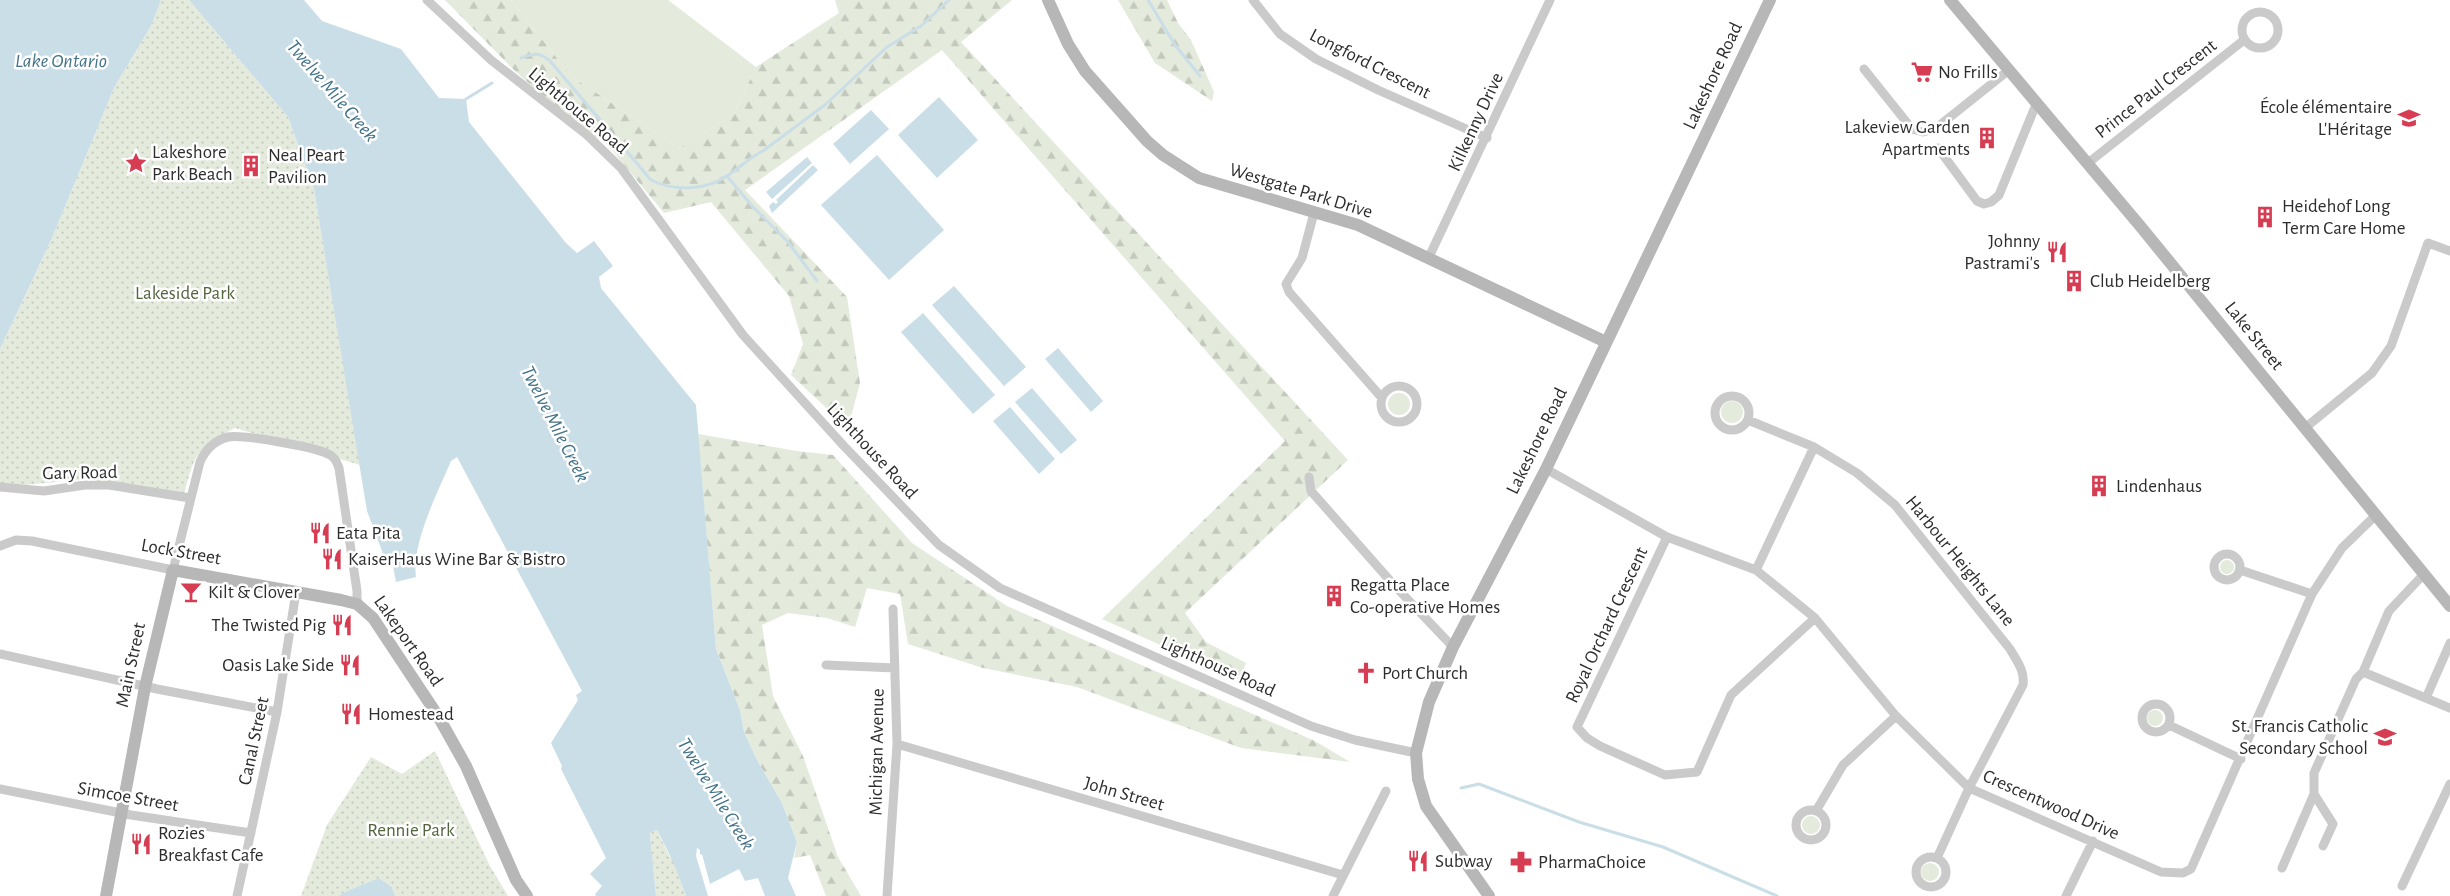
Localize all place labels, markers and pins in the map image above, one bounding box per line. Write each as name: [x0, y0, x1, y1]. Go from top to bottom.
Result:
supermarket icon: No Frills: [1909, 59, 1935, 85]
place label: No Frills: [1938, 63, 1998, 82]
place label: École élémentaire L'Héritage: [2260, 96, 2392, 139]
school or university icon: École élémentaire L'Héritage: [2396, 105, 2422, 131]
place label: Lakeview Garden Apartments: [1845, 118, 1970, 159]
building icon: Lakeview Garden Apartments: [1974, 125, 2000, 151]
place label: Lakeshore Park Beach: [152, 143, 233, 184]
place label: Neal Peart Pavilion: [268, 146, 345, 187]
place icon: Lakeshore Park Beach: [123, 150, 149, 176]
building icon: Neal Peart Pavilion: [238, 153, 264, 179]
place label: Heidehof Long Term Care Home: [2282, 197, 2405, 238]
building icon: Heidehof Long Term Care Home: [2252, 204, 2278, 230]
place label: Johnny Pastrami's: [1964, 232, 2040, 273]
restaurant icon: Johnny Pastrami's: [2044, 239, 2070, 265]
building icon: Club Heidelberg: [2061, 268, 2087, 294]
place label: Club Heidelberg: [2090, 272, 2211, 291]
building icon: Lindenhaus: [2086, 473, 2112, 499]
place label: Lindenhaus: [2116, 477, 2202, 496]
restaurant icon: Eata Pita: [307, 520, 333, 546]
place label: Eata Pita: [336, 524, 401, 543]
restaurant icon: KaiserHaus Wine Bar & Bistro: [319, 546, 345, 572]
place label: KaiserHaus Wine Bar & Bistro: [348, 550, 566, 569]
place label: Regatta Place Co-operative Homes: [1350, 576, 1500, 617]
bar icon: Kilt & Clover: [178, 579, 204, 605]
place label: Kilt & Clover: [208, 583, 300, 602]
building icon: Regatta Place Co-operative Homes: [1321, 583, 1347, 609]
restaurant icon: The Twisted Pig: [329, 612, 355, 638]
place label: The Twisted Pig: [211, 616, 327, 635]
restaurant icon: Oasis Lake Side: [337, 652, 363, 678]
place label: Oasis Lake Side: [222, 656, 334, 675]
church icon: Port Church: [1353, 660, 1379, 686]
place label: Port Church: [1382, 664, 1468, 683]
restaurant icon: Homestead: [338, 701, 364, 727]
place label: Homestead: [368, 705, 454, 724]
place label: St. Francis Catholic Secondary School: [2232, 717, 2368, 758]
school or university icon: St. Francis Catholic Secondary School: [2372, 724, 2398, 750]
place label: Rozies Breakfast Cafe: [158, 824, 264, 865]
restaurant icon: Rozies Breakfast Cafe: [128, 831, 154, 857]
restaurant icon: Subway: [1405, 848, 1431, 874]
pharmacy icon: PharmaChoice: [1508, 849, 1534, 875]
place label: Subway: [1435, 852, 1492, 871]
place label: PharmaChoice: [1538, 853, 1646, 872]

